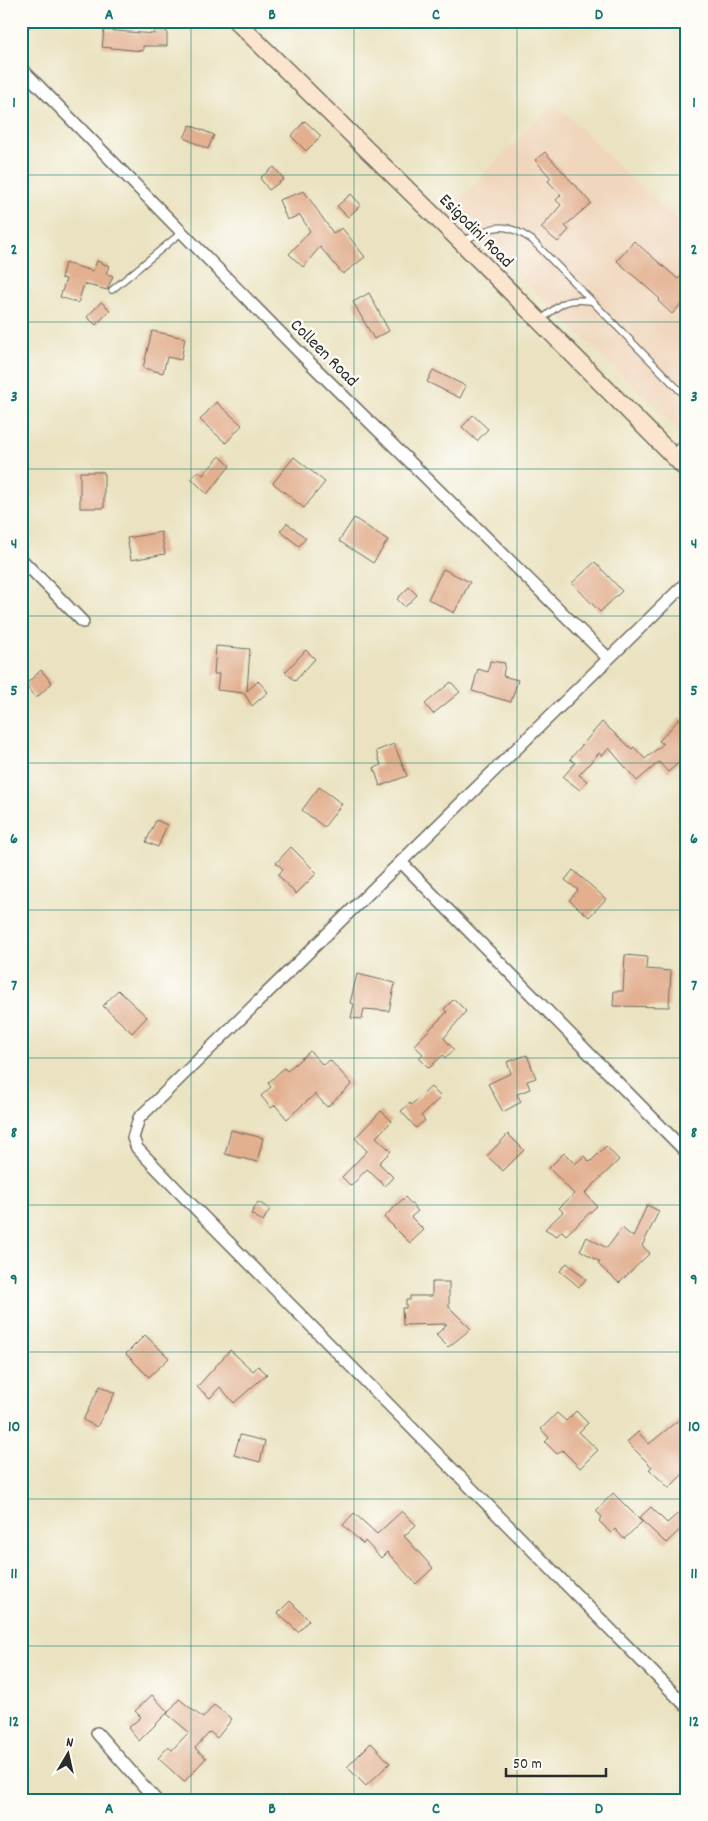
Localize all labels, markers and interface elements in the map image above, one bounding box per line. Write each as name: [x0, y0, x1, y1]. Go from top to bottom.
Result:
text: A: [105, 4, 114, 27]
text: B: [268, 4, 276, 27]
text: C: [432, 4, 440, 27]
text: D: [595, 4, 604, 27]
text: 1: [12, 92, 16, 115]
text: 1: [692, 92, 696, 115]
street label: Esigodini Road: [432, 189, 518, 275]
text: 2: [11, 239, 18, 262]
text: 2: [691, 239, 698, 262]
street label: Colleen Road: [283, 314, 363, 394]
text: 3: [10, 386, 18, 409]
text: 3: [690, 386, 698, 409]
text: 4: [11, 533, 17, 556]
text: 4: [691, 533, 697, 556]
text: 5: [10, 680, 18, 703]
text: 5: [690, 680, 698, 703]
text: 6: [10, 828, 18, 851]
text: 6: [690, 828, 698, 851]
text: 7: [11, 975, 17, 998]
text: 7: [691, 975, 697, 998]
text: 8: [11, 1122, 18, 1145]
text: 8: [691, 1122, 698, 1145]
text: 9: [10, 1269, 18, 1292]
text: 9: [690, 1269, 698, 1292]
text: 10: [8, 1416, 20, 1439]
text: 10: [688, 1416, 700, 1439]
text: 11: [10, 1563, 18, 1586]
text: 11: [690, 1563, 698, 1586]
text: 12: [9, 1711, 19, 1734]
text: 12: [689, 1711, 699, 1734]
north arrow: [42, 1728, 92, 1778]
text: N: [65, 1733, 75, 1754]
scale bar: [506, 1746, 606, 1778]
text: 50 m: [513, 1754, 542, 1776]
text: A: [105, 1798, 114, 1821]
text: B: [268, 1798, 276, 1821]
text: C: [432, 1798, 440, 1821]
text: D: [595, 1798, 604, 1821]

